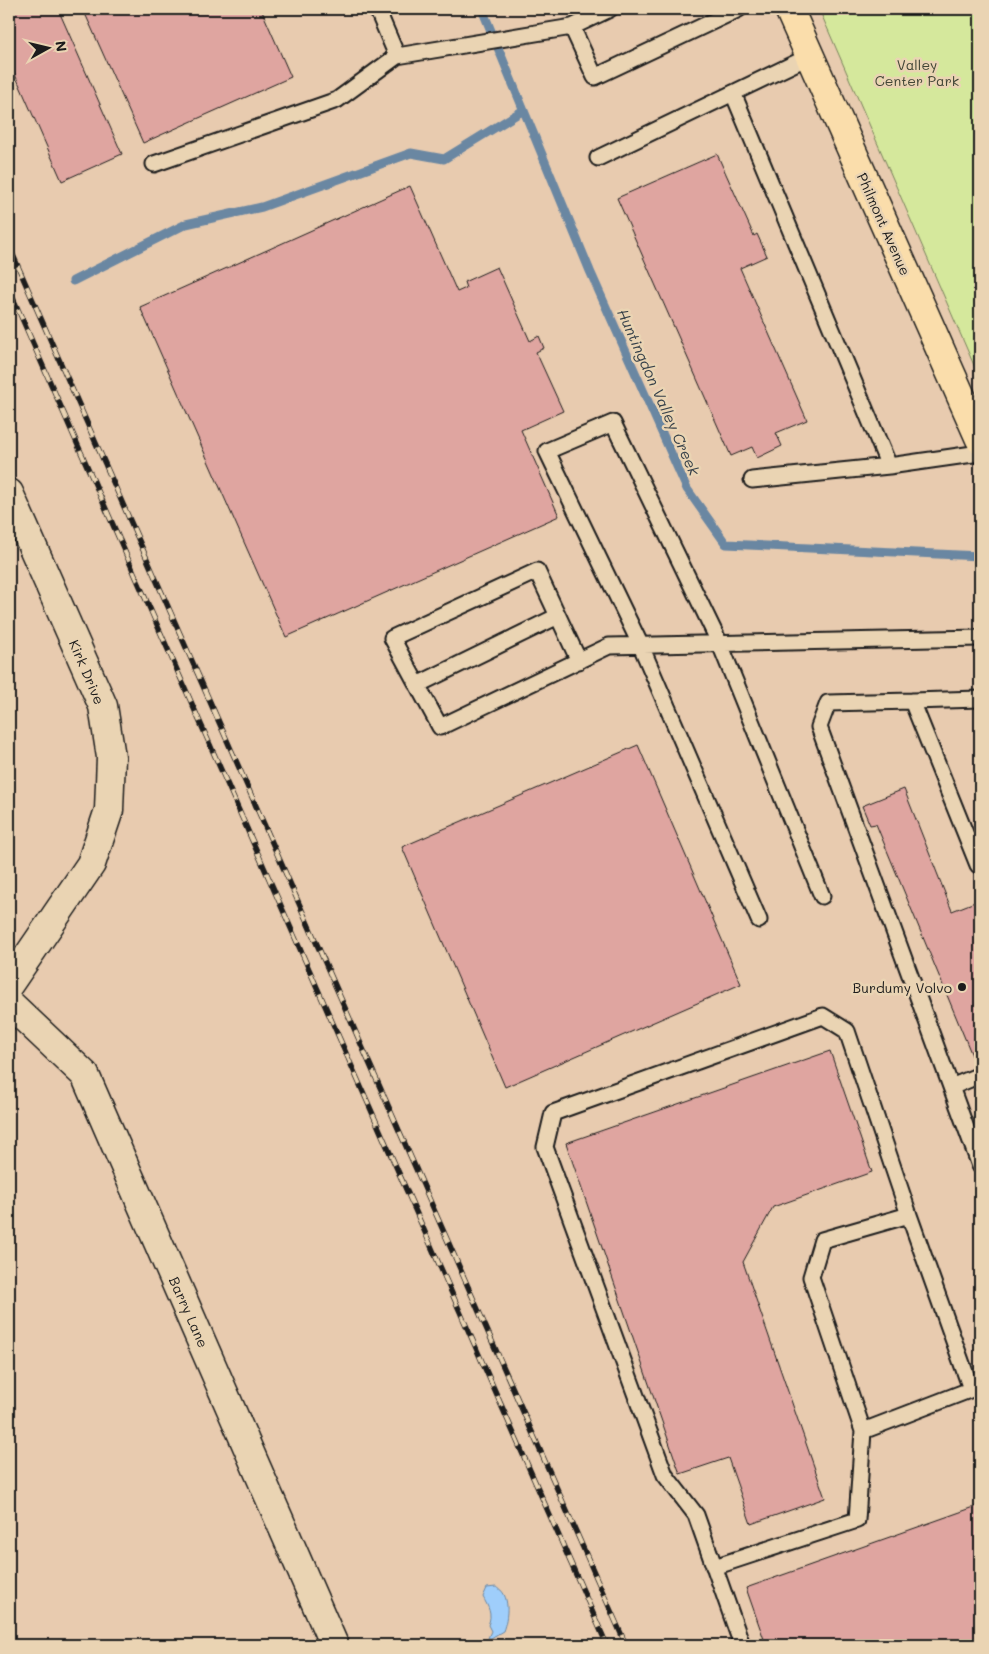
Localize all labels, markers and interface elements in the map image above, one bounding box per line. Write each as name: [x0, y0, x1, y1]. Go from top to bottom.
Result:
north arrow: [22, 22, 72, 72]
text: N: [51, 40, 72, 53]
park label: Valley Center Park: [875, 55, 959, 90]
street label: Philmont Avenue: [853, 170, 915, 278]
water label: Huntingdon Valley Creek: [613, 305, 705, 479]
street label: Kirk Drive: [65, 637, 109, 707]
place label: Burdumy Volvo: [853, 978, 952, 997]
marker: Burdumy Volvo: [956, 981, 968, 993]
street label: Barry Lane: [165, 1274, 213, 1350]

